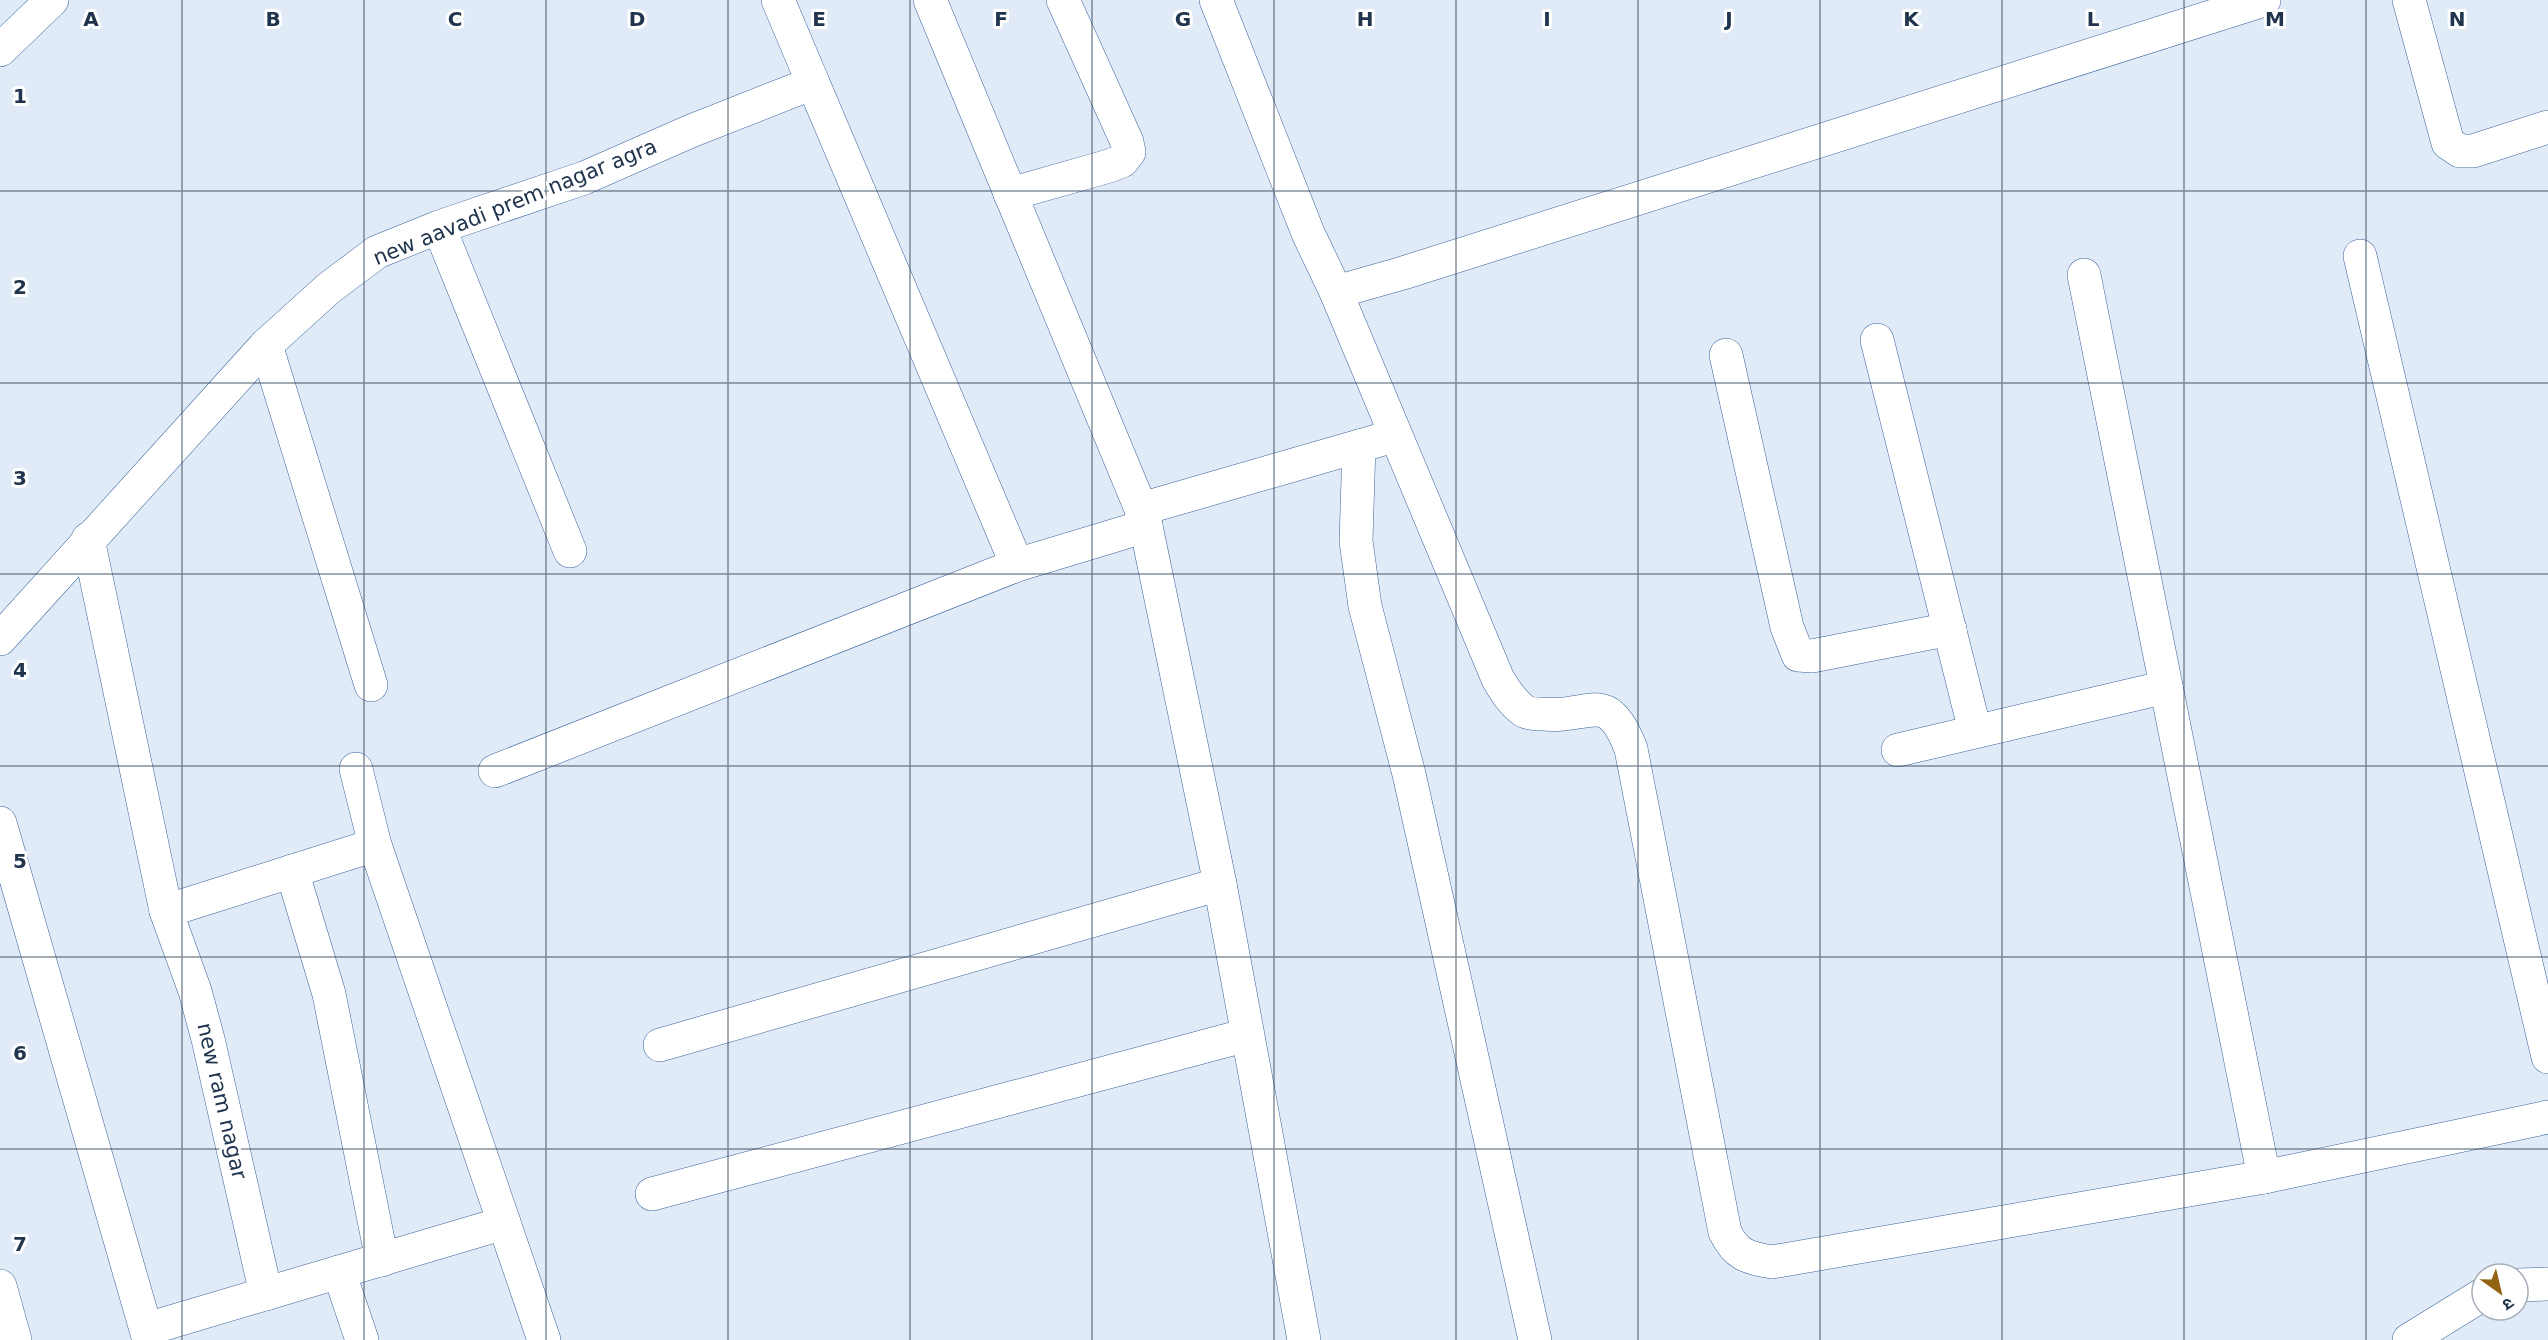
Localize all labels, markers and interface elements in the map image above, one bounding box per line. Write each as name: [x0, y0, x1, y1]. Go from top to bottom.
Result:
text: A: [83, 7, 99, 31]
text: B: [265, 7, 281, 31]
text: C: [448, 7, 462, 31]
text: D: [629, 7, 645, 31]
text: E: [812, 7, 826, 31]
text: F: [994, 7, 1008, 31]
text: G: [1175, 7, 1191, 31]
text: H: [1357, 7, 1373, 31]
text: I: [1543, 7, 1551, 31]
text: J: [1723, 7, 1733, 31]
text: K: [1903, 7, 1920, 31]
text: L: [2087, 7, 2100, 31]
text: M: [2265, 7, 2285, 31]
text: N: [2449, 7, 2465, 31]
text: 1: [13, 84, 27, 108]
street label: new aavadi prem nagar agra: [370, 134, 660, 270]
text: 2: [13, 275, 27, 299]
text: 3: [13, 466, 27, 490]
text: 4: [13, 658, 27, 682]
text: 5: [13, 849, 27, 873]
street label: new ram nagar: [192, 1020, 252, 1182]
text: 6: [13, 1041, 27, 1065]
text: 7: [13, 1232, 27, 1256]
north arrow: [2470, 1262, 2530, 1322]
text: उ: [2498, 1294, 2517, 1315]

